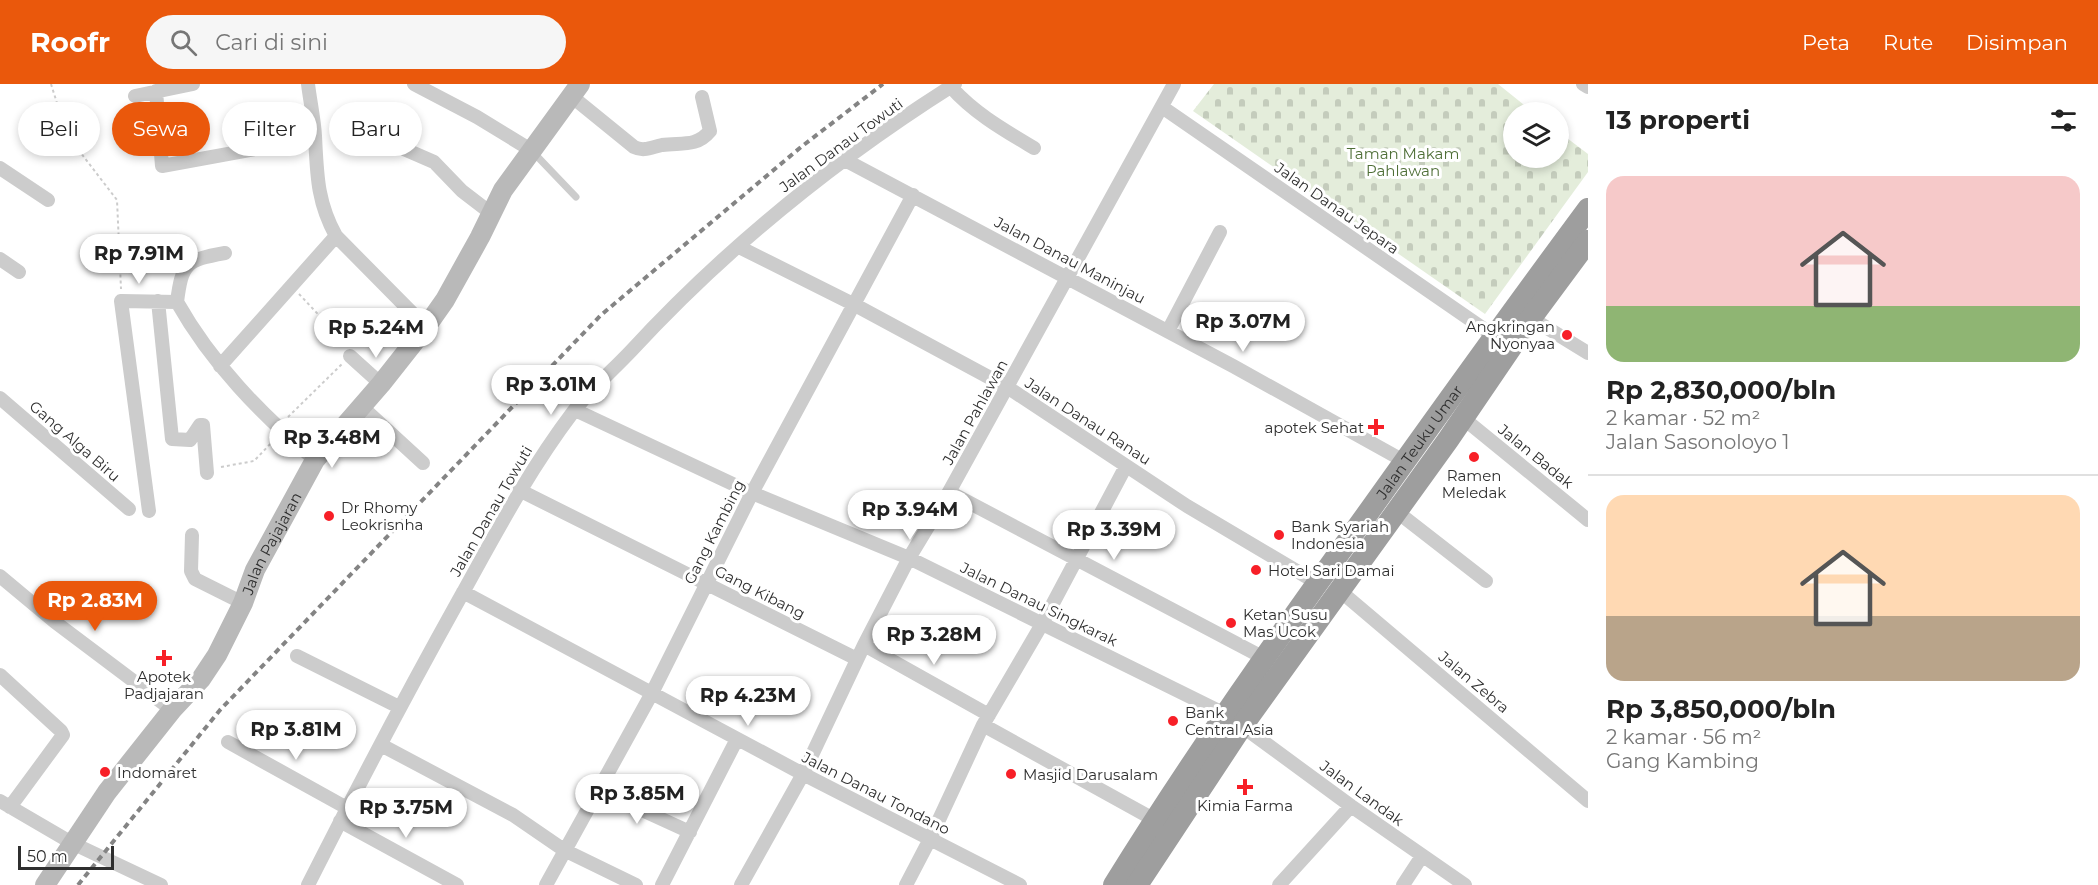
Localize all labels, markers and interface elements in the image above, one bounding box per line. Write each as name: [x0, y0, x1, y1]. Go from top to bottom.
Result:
search box: [146, 15, 566, 69]
text: Roofr: [30, 25, 110, 59]
icon: search: [167, 26, 200, 59]
text: Cari di sini: [215, 29, 328, 56]
text: Peta: [1802, 30, 1850, 55]
text: Rute: [1883, 30, 1933, 55]
text: Disimpan: [1966, 30, 2068, 55]
street label: Jalan Danau Towuti: [775, 94, 906, 197]
chip: Beli: [18, 102, 100, 156]
chip: Sewa: [112, 102, 210, 156]
chip: Filter: [222, 102, 317, 156]
chip: Baru: [329, 102, 422, 156]
map controls: [1503, 102, 1569, 168]
button: layers: [1503, 102, 1569, 168]
text: 13 properti: [1606, 104, 1750, 136]
icon: filters: [2047, 104, 2080, 137]
park label: Taman Makam Pahlawan: [1347, 144, 1459, 180]
street label: Jalan Danau Jepara: [1270, 157, 1403, 258]
street label: Jalan Danau Maninjau: [990, 212, 1149, 308]
icon: home: [1789, 215, 1897, 323]
pin: Rp 7.91M: [77, 234, 201, 285]
text: Rp 7.91M: [94, 241, 184, 265]
pin: Rp 3.07M: [1181, 302, 1305, 353]
pin: Rp 5.24M: [314, 308, 438, 359]
text: Rp 3.07M: [1195, 309, 1291, 333]
text: Rp 5.24M: [328, 315, 424, 339]
place label: Angkringan Nyonyaa: [1466, 317, 1555, 353]
marker: Angkringan Nyonyaa: [1560, 328, 1574, 342]
street label: Jalan Pahlawan: [938, 356, 1012, 469]
pin: Rp 3.01M: [489, 365, 613, 416]
text: Rp 3.01M: [505, 372, 597, 396]
street label: Jalan Danau Ranau: [1021, 373, 1155, 469]
text: Rp 2,830,000/bln: [1606, 374, 1836, 406]
street label: Jalan Teuku Umar: [1371, 381, 1466, 503]
street label: Gang Alga Biru: [26, 396, 124, 486]
text: 2 kamar · 52 m²: [1606, 406, 1760, 430]
pin: Rp 3.48M: [270, 418, 394, 469]
place label: apotek Sehat: [1264, 418, 1364, 437]
street label: Jalan Badak: [1494, 419, 1578, 492]
marker: apotek Sehat: [1369, 420, 1383, 434]
text: Rp 3.48M: [283, 425, 381, 449]
text: Jalan Sasonoloyo 1: [1606, 430, 1789, 454]
street label: Jalan Danau Towuti: [445, 442, 536, 581]
marker: Ramen Meledak: [1467, 450, 1481, 464]
place label: Ramen Meledak: [1442, 466, 1506, 502]
street label: Gang Kambing: [680, 477, 748, 587]
street label: Jalan Pajajaran: [237, 489, 305, 598]
pin: Rp 3.94M: [848, 490, 972, 541]
text: Rp 3.94M: [862, 497, 958, 521]
place label: Dr Rhomy Leokrisnha: [341, 498, 423, 534]
marker: Dr Rhomy Leokrisnha: [322, 509, 336, 523]
pin: Rp 3.39M: [1052, 510, 1176, 561]
text: Rp 3.39M: [1066, 517, 1162, 541]
place label: Bank Syariah Indonesia: [1291, 517, 1389, 553]
marker: Bank Syariah Indonesia: [1272, 528, 1286, 542]
icon: home: [1789, 534, 1897, 642]
street label: Jalan Danau Singkarak: [957, 557, 1121, 650]
street label: Gang Kibang: [712, 561, 808, 623]
place label: Hotel Sari Damai: [1268, 561, 1394, 580]
marker: Hotel Sari Damai: [1249, 563, 1263, 577]
pin: Rp 2.83M: [33, 581, 157, 632]
text: Rp 2.83M: [47, 588, 143, 612]
place label: Ketan Susu Mas Ucok: [1243, 605, 1328, 641]
pin: Rp 3.28M: [872, 615, 996, 666]
marker: Ketan Susu Mas Ucok: [1224, 616, 1238, 630]
text: Rp 3.28M: [886, 622, 982, 646]
street label: Jalan Zebra: [1434, 646, 1513, 717]
marker: Apotek Padjajaran: [157, 651, 171, 665]
place label: Apotek Padjajaran: [124, 667, 204, 703]
pin: Rp 4.23M: [686, 676, 810, 727]
text: Rp 4.23M: [700, 683, 796, 707]
text: Rp 3,850,000/bln: [1606, 693, 1836, 725]
place label: Bank Central Asia: [1185, 703, 1274, 739]
pin: Rp 3.81M: [234, 710, 358, 761]
marker: Bank Central Asia: [1166, 714, 1180, 728]
text: Rp 3.81M: [250, 717, 342, 741]
text: 2 kamar · 56 m²: [1606, 725, 1761, 749]
street label: Jalan Danau Tondano: [798, 747, 953, 839]
text: Gang Kambing: [1606, 749, 1759, 773]
street label: Jalan Landak: [1316, 756, 1408, 830]
place label: Indomaret: [117, 763, 197, 782]
marker: Indomaret: [98, 765, 112, 779]
place label: Masjid Darusalam: [1023, 765, 1158, 784]
marker: Masjid Darusalam: [1004, 767, 1018, 781]
pin: Rp 3.85M: [575, 774, 699, 825]
marker: Kimia Farma: [1238, 780, 1252, 794]
text: Rp 3.85M: [589, 781, 685, 805]
pin: Rp 3.75M: [344, 788, 468, 839]
text: Rp 3.75M: [359, 795, 453, 819]
place label: Kimia Farma: [1197, 796, 1293, 815]
scale bar: [18, 843, 114, 870]
text: 50 m: [27, 847, 68, 866]

